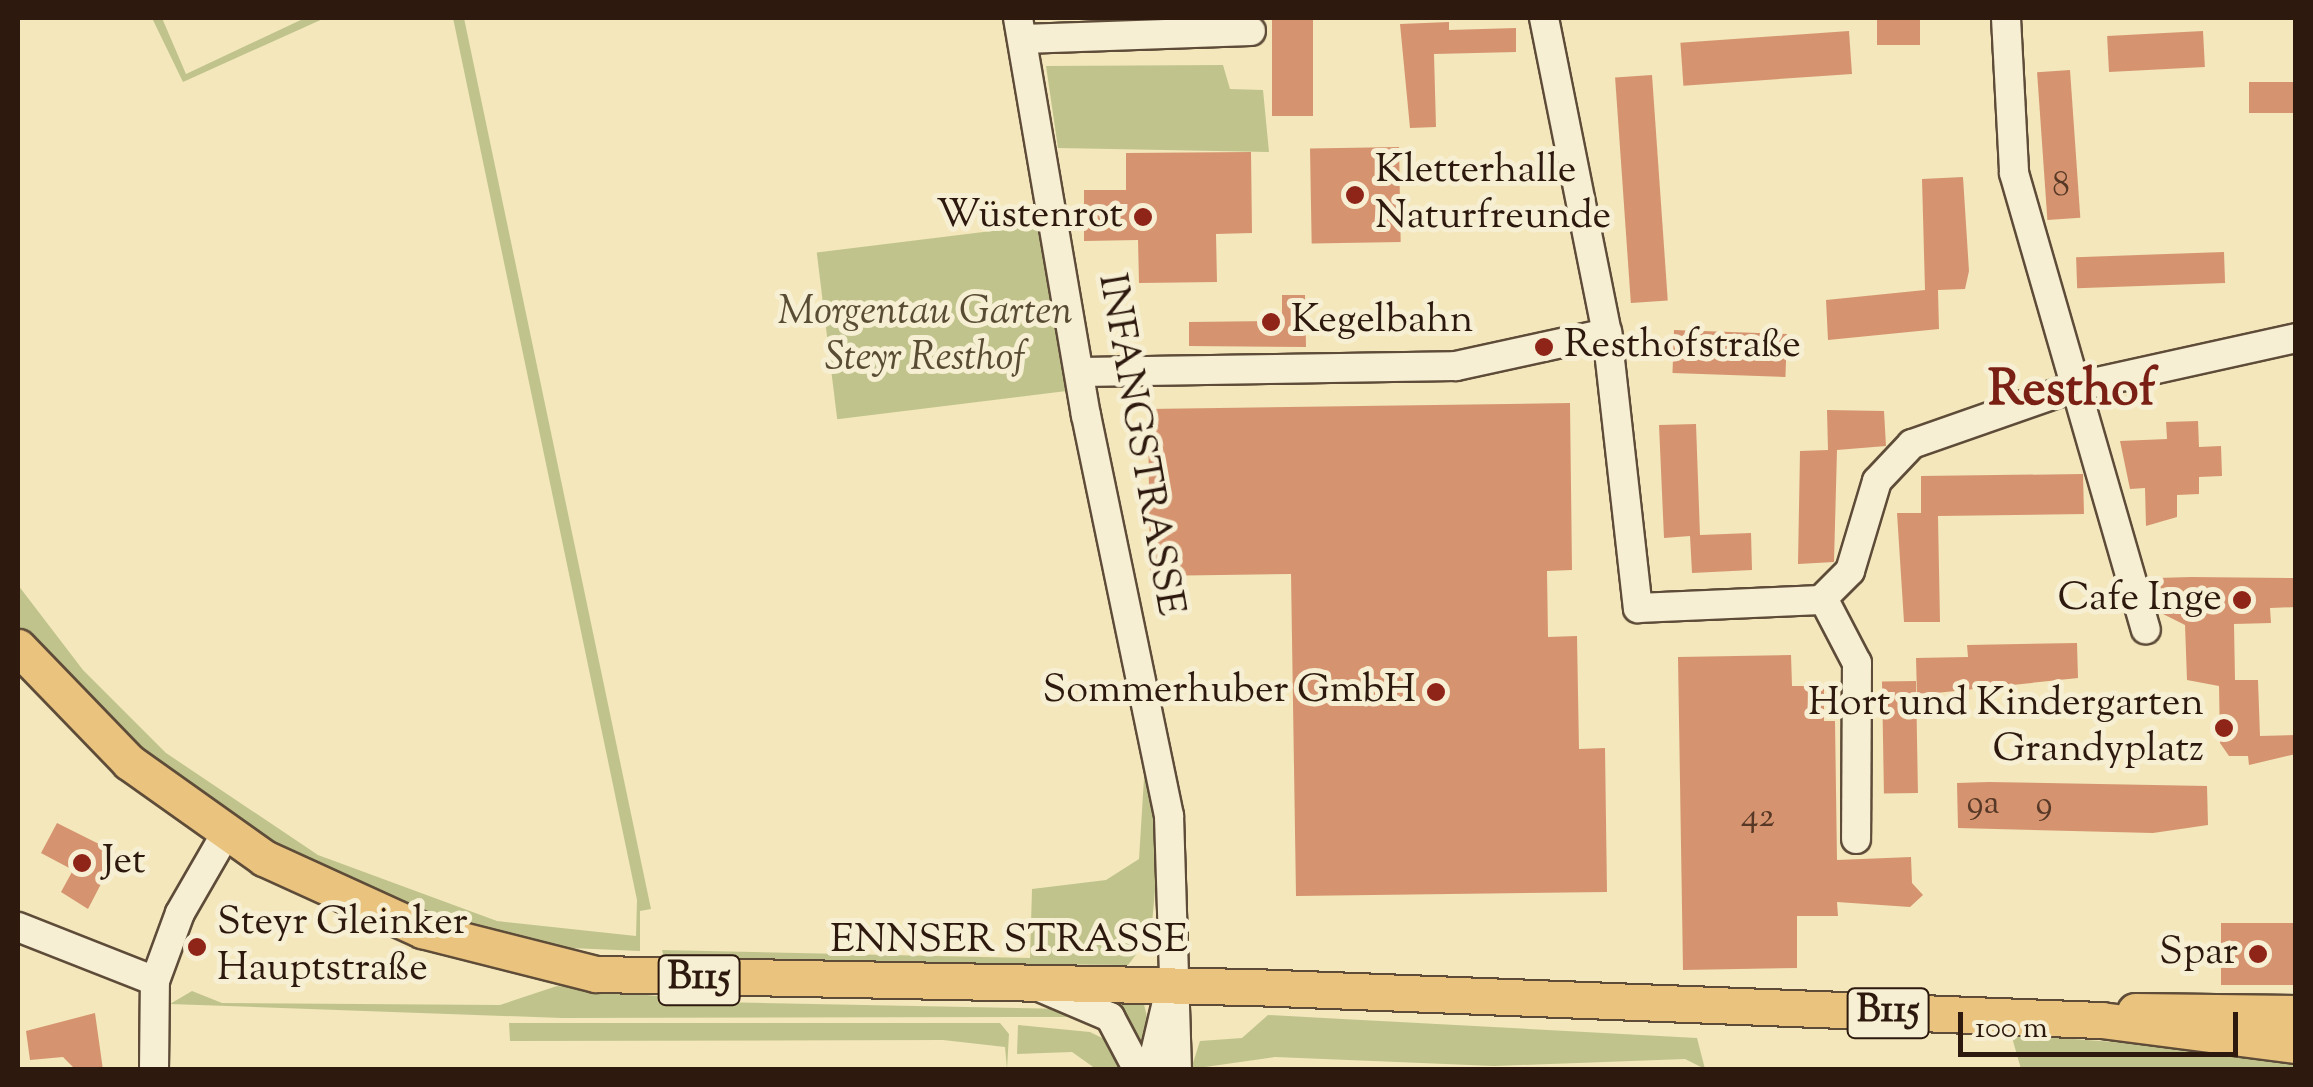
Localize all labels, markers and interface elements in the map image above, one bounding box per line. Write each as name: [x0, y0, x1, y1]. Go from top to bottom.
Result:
place label: Kletterhalle Naturfreunde: [1375, 148, 1611, 242]
house number: 8: [2052, 166, 2070, 208]
marker: Kletterhalle Naturfreunde: [1344, 184, 1366, 206]
place label: Wüstenrot: [936, 193, 1123, 241]
marker: Wüstenrot: [1132, 206, 1154, 228]
street label: INFANGSTRASSE: [1085, 270, 1193, 620]
park label: Morgentau Garten Steyr Resthof: [778, 290, 1072, 384]
place label: Kegelbahn: [1291, 298, 1473, 346]
marker: Kegelbahn: [1260, 311, 1282, 333]
place label: Resthofstraße: [1564, 323, 1801, 371]
marker: Resthofstraße: [1533, 336, 1555, 358]
district label: Resthof: [1988, 363, 2156, 423]
place label: Cafe Inge: [2057, 576, 2222, 624]
marker: Cafe Inge: [2231, 589, 2253, 611]
place label: Sommerhuber GmbH: [1042, 668, 1416, 716]
marker: Sommerhuber GmbH: [1425, 681, 1447, 703]
place label: Hort und Kindergarten Grandyplatz: [1808, 681, 2204, 775]
marker: Hort und Kindergarten Grandyplatz: [2213, 717, 2235, 739]
house number: 9a: [1966, 784, 2000, 826]
house number: 9: [2035, 785, 2053, 827]
house number: 42: [1741, 797, 1775, 839]
place label: Jet: [102, 839, 146, 887]
marker: Jet: [71, 852, 93, 874]
place label: Steyr Gleinker Hauptstraße: [217, 900, 468, 994]
street label: ENNSER STRASSE: [830, 918, 1188, 966]
place label: Spar: [2159, 930, 2238, 978]
marker: Steyr Gleinker Hauptstraße: [186, 936, 208, 958]
marker: Spar: [2247, 943, 2269, 965]
road number: B115: [656, 947, 742, 1013]
road number: B115: [1846, 980, 1930, 1046]
scale bar: [1963, 992, 2243, 1054]
text: 100 m: [1975, 1008, 2048, 1051]

